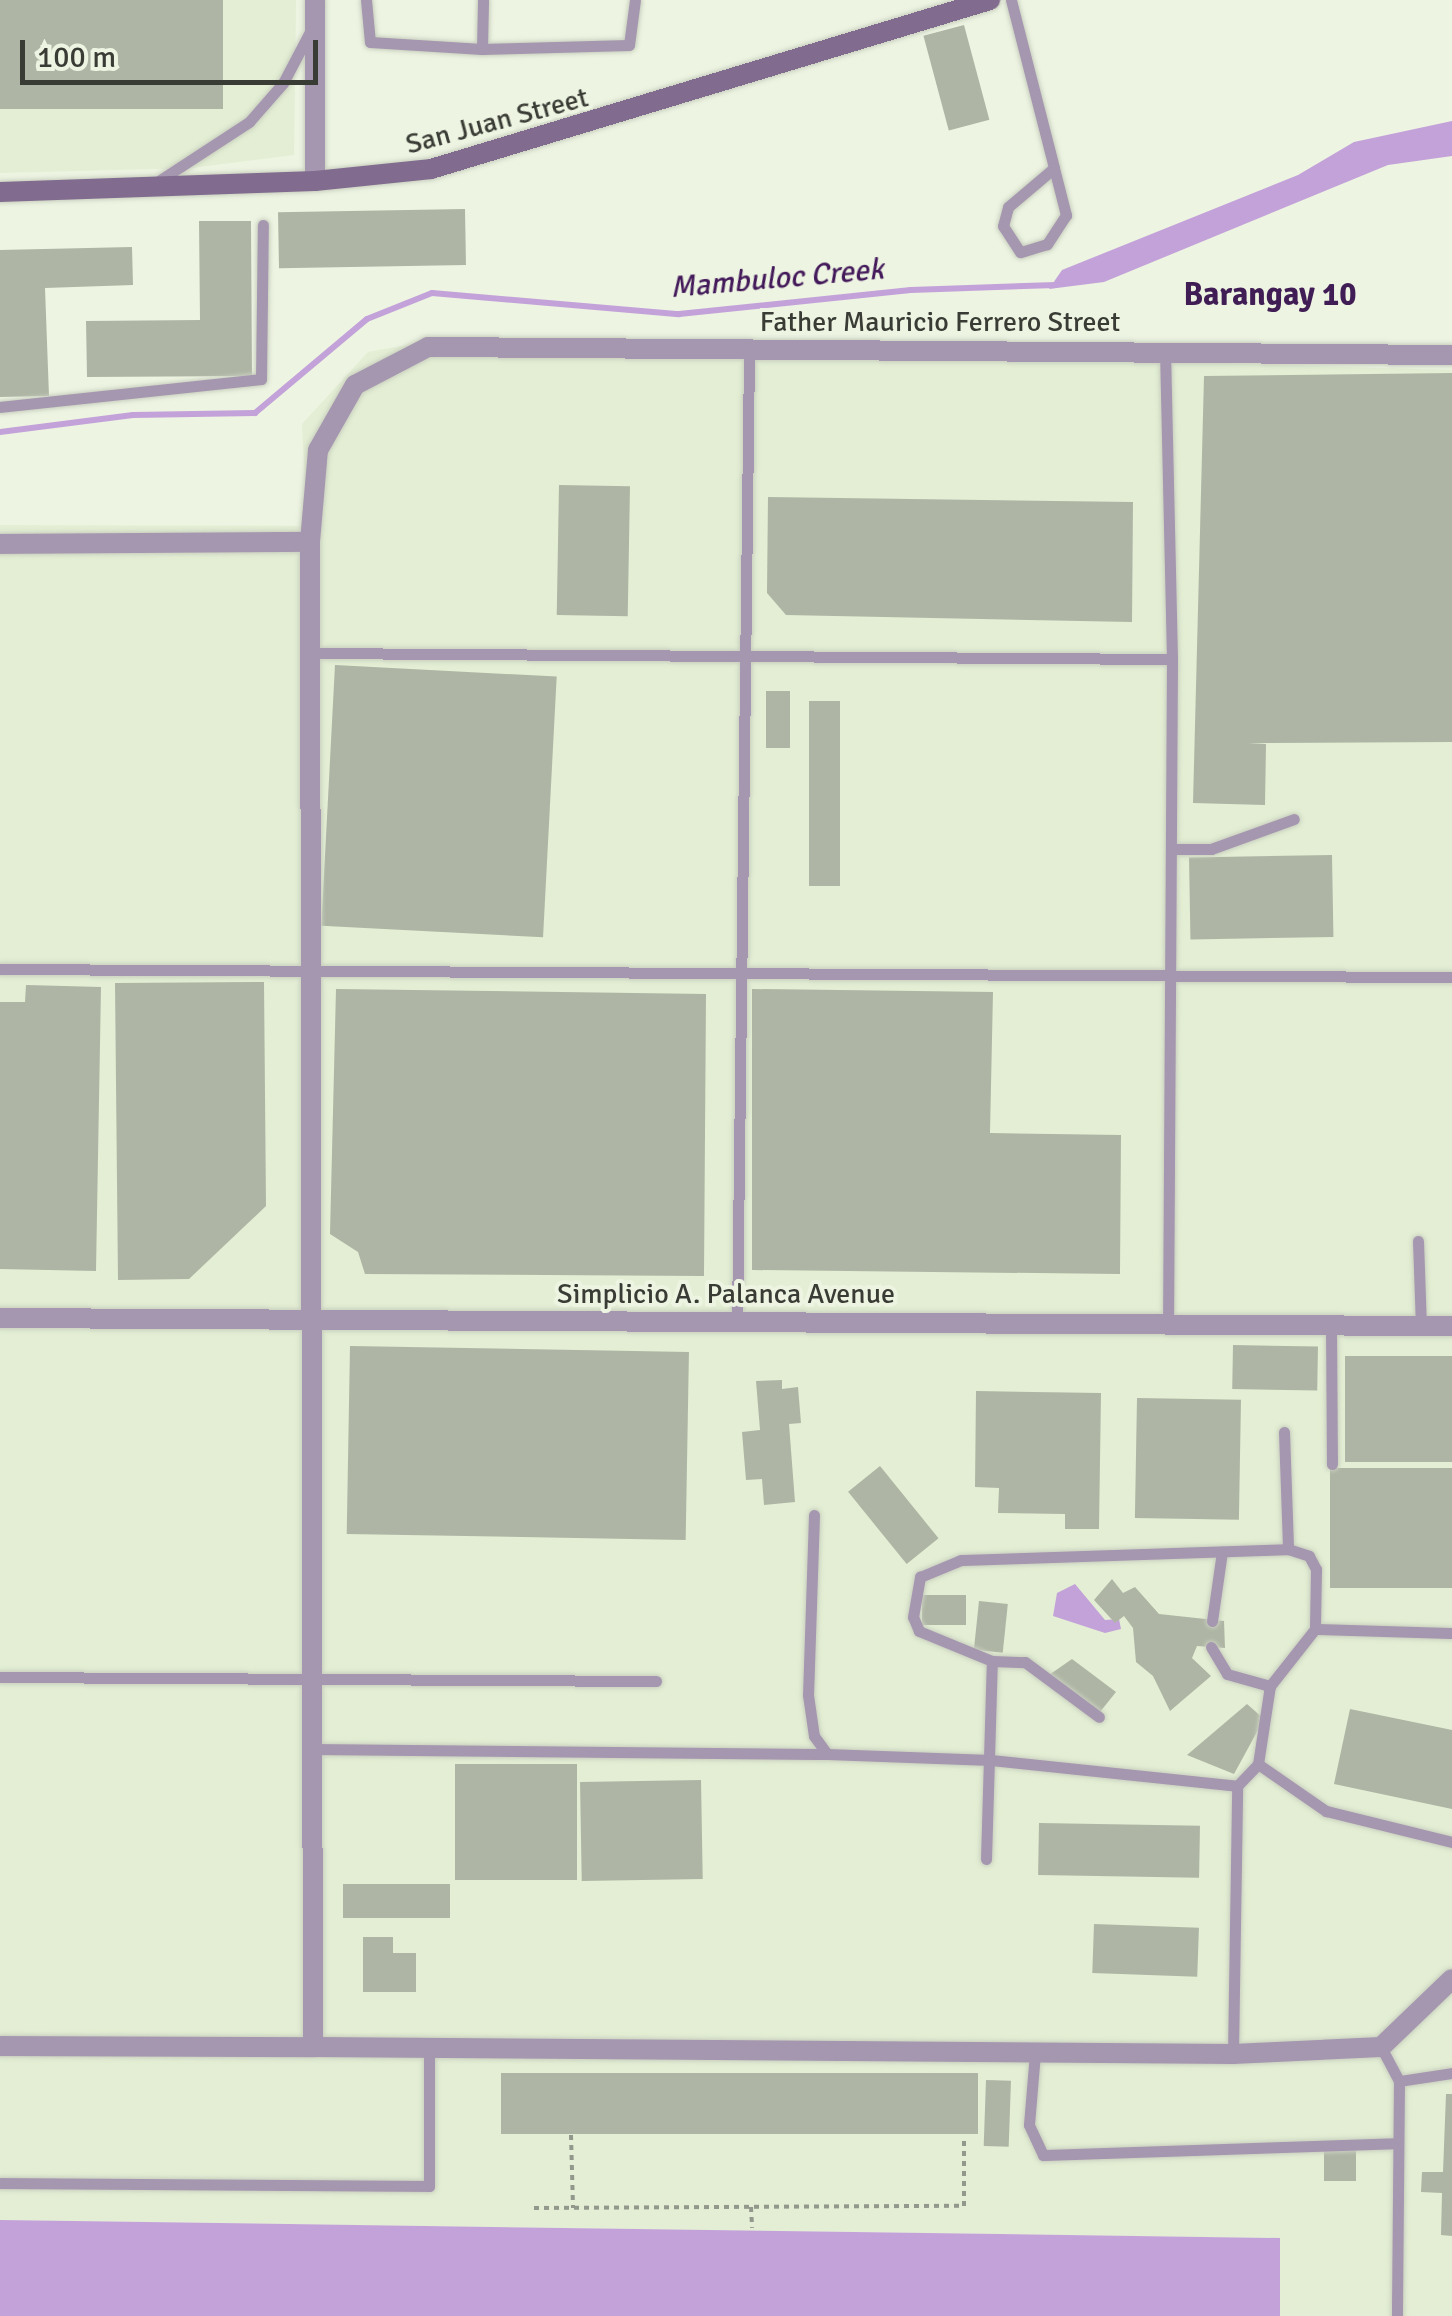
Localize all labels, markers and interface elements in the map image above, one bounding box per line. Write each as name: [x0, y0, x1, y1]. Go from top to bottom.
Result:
scale bar: [25, 20, 322, 82]
text: 100 m: [37, 39, 116, 76]
street label: San Juan Street: [402, 80, 592, 162]
water label: Mambuloc Creek: [669, 252, 885, 306]
district label: Barangay 10: [1183, 276, 1357, 314]
street label: Father Mauricio Ferrero Street: [760, 305, 1120, 339]
street label: Simplicio A. Palanca Avenue: [557, 1277, 895, 1311]

